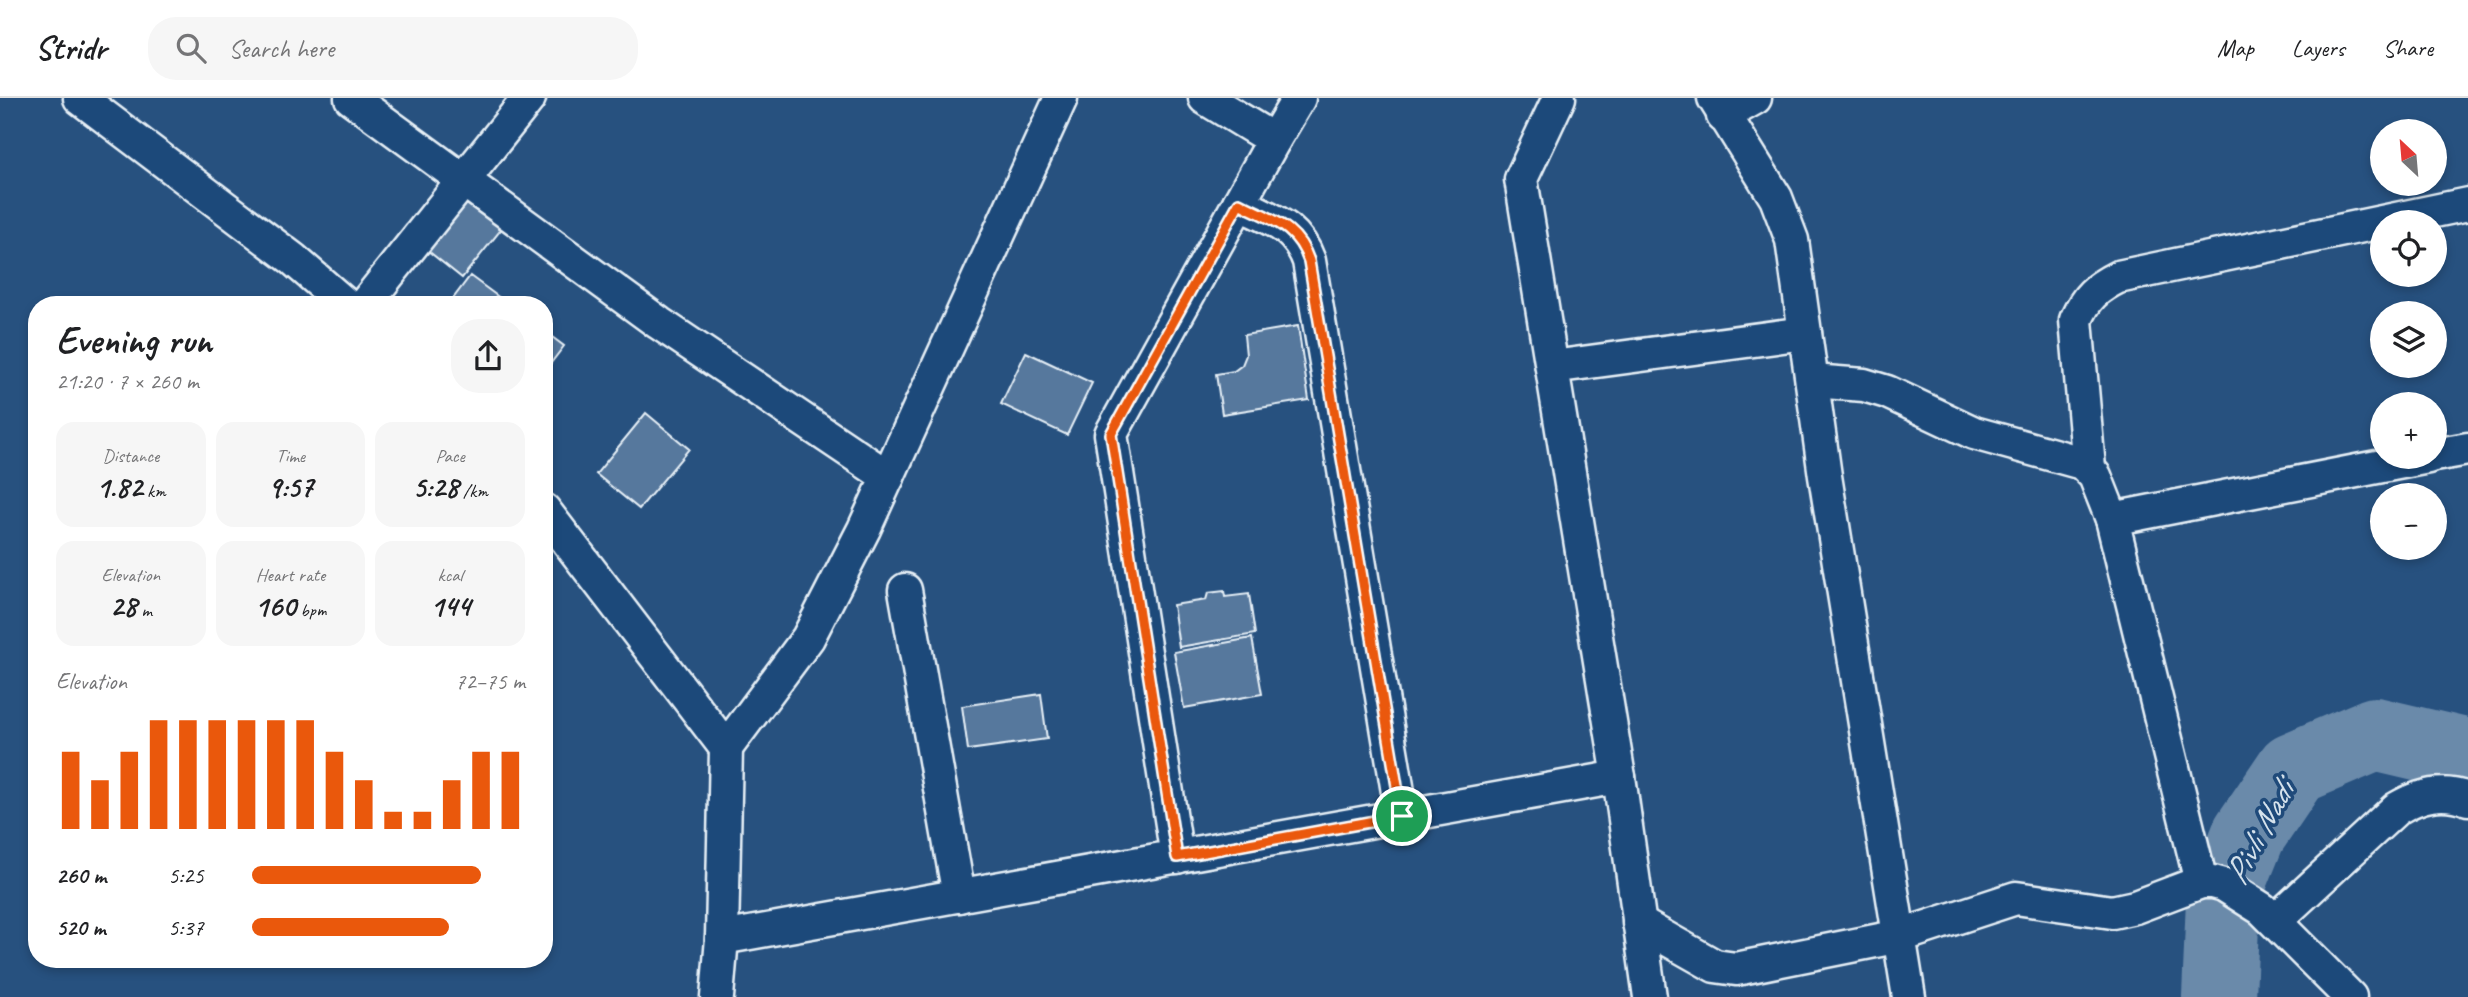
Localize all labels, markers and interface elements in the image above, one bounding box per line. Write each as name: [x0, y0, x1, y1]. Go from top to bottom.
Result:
search box: [148, 17, 638, 80]
text: Stridr: [35, 27, 106, 69]
icon: search: [172, 29, 210, 67]
text: Search here: [228, 32, 334, 65]
text: Map: [2217, 33, 2254, 63]
text: Layers: [2292, 33, 2345, 63]
text: Share: [2383, 33, 2433, 63]
north arrow: [2370, 119, 2446, 196]
map controls: [2370, 119, 2447, 560]
button: locate: [2370, 210, 2447, 287]
button: layers: [2370, 301, 2447, 378]
text: Evening run: [56, 317, 212, 364]
button: share: [451, 319, 525, 393]
text: 21:20 · 7 × 260 m: [56, 367, 199, 396]
button: +: [2370, 392, 2447, 469]
text: Distance: [102, 444, 159, 468]
text: Time: [276, 444, 305, 468]
text: Pace: [436, 444, 465, 468]
text: 1.82: [96, 468, 142, 506]
text: 9:57: [268, 468, 313, 506]
text: 5:28: [412, 468, 458, 506]
text: km: [142, 479, 166, 503]
text: /km: [458, 479, 488, 503]
button: −: [2370, 483, 2447, 560]
text: Elevation: [102, 563, 160, 587]
text: Heart rate: [256, 563, 325, 587]
text: kcal: [438, 563, 463, 587]
text: 28: [110, 587, 137, 625]
text: 160: [255, 587, 296, 625]
text: 144: [430, 587, 470, 625]
text: m: [137, 598, 152, 622]
text: bpm: [296, 598, 326, 622]
text: Elevation: [56, 667, 127, 696]
text: 72–75 m: [455, 667, 525, 696]
water label: Pivli Nadi: [2213, 766, 2309, 892]
pin: [1372, 786, 1432, 846]
icon: arrive: [1383, 797, 1421, 835]
text: 260 m: [56, 861, 106, 890]
text: 5:25: [168, 861, 204, 890]
text: 520 m: [56, 913, 105, 942]
text: 5:37: [168, 913, 204, 942]

